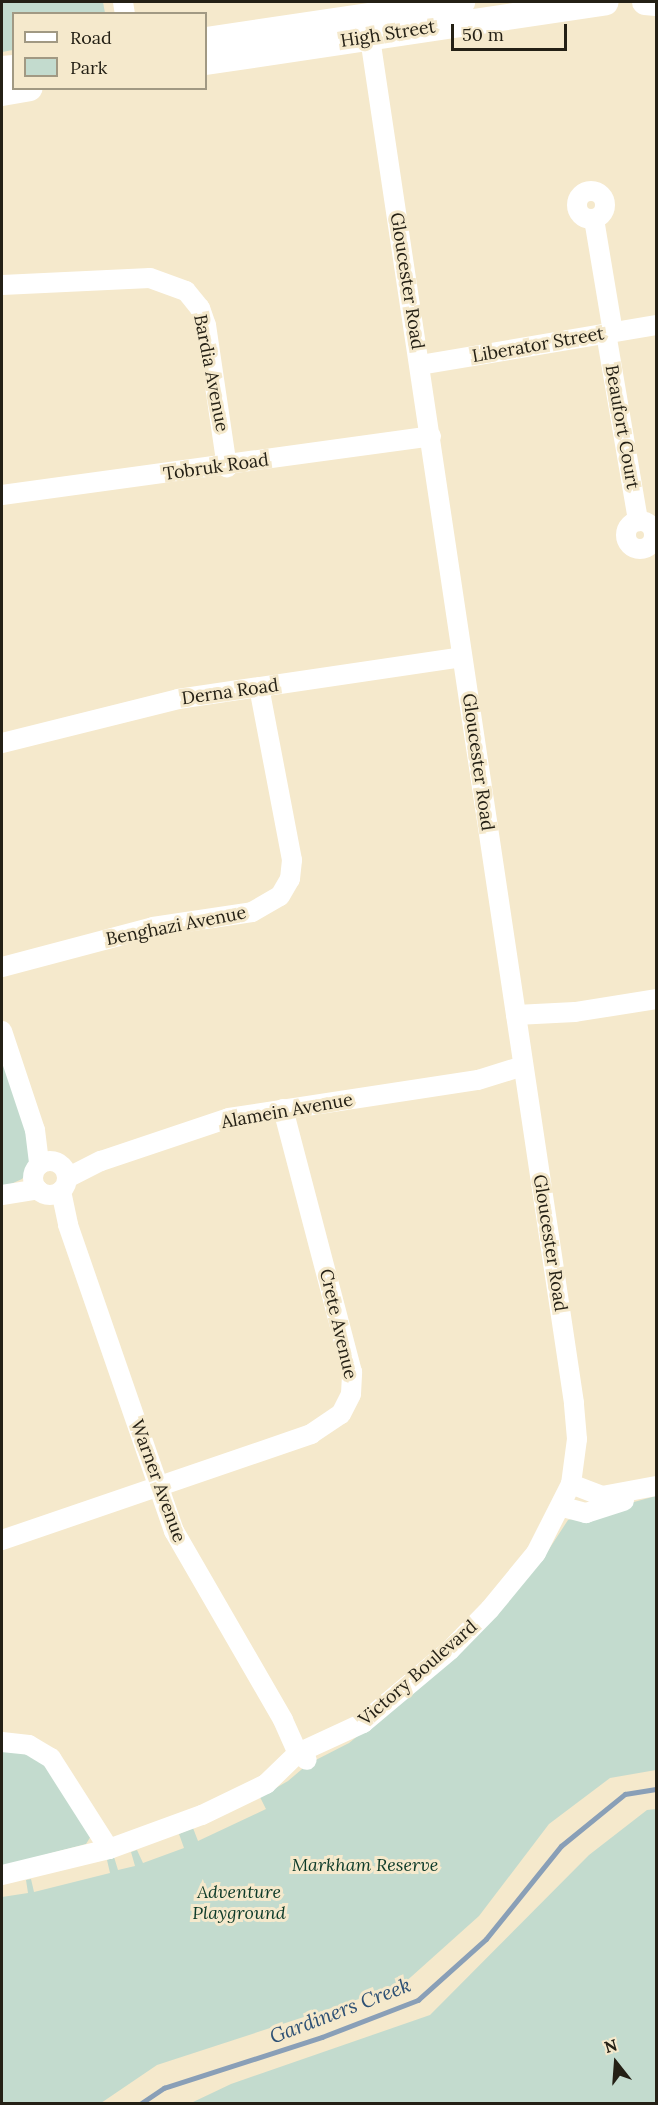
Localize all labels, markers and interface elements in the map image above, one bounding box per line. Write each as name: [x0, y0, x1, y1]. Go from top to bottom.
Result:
legend: [12, 12, 207, 90]
scale bar: [454, 12, 570, 50]
street label: High Street: [339, 16, 437, 52]
text: 50 m: [462, 23, 504, 46]
text: Road: [70, 26, 112, 49]
text: Park: [70, 56, 107, 79]
street label: Gloucester Road: [386, 211, 428, 351]
street label: Bardia Avenue: [189, 312, 233, 434]
street label: Liberator Street: [470, 323, 606, 367]
street label: Beaufort Court: [600, 363, 644, 491]
street label: Tobruk Road: [162, 449, 270, 485]
street label: Derna Road: [180, 675, 280, 709]
street label: Gloucester Road: [458, 692, 498, 832]
street label: Benghazi Avenue: [104, 902, 248, 950]
street label: Alamein Avenue: [220, 1089, 354, 1133]
street label: Gloucester Road: [529, 1173, 571, 1313]
street label: Crete Avenue: [315, 1267, 361, 1381]
street label: Warner Avenue: [126, 1417, 190, 1545]
street label: Victory Boulevard: [354, 1616, 482, 1730]
park label: Markham Reserve: [292, 1854, 438, 1876]
park label: Adventure Playground: [192, 1882, 286, 1924]
water label: Gardiners Creek: [266, 1972, 414, 2048]
north arrow: [586, 2033, 646, 2093]
text: N: [602, 2034, 620, 2057]

